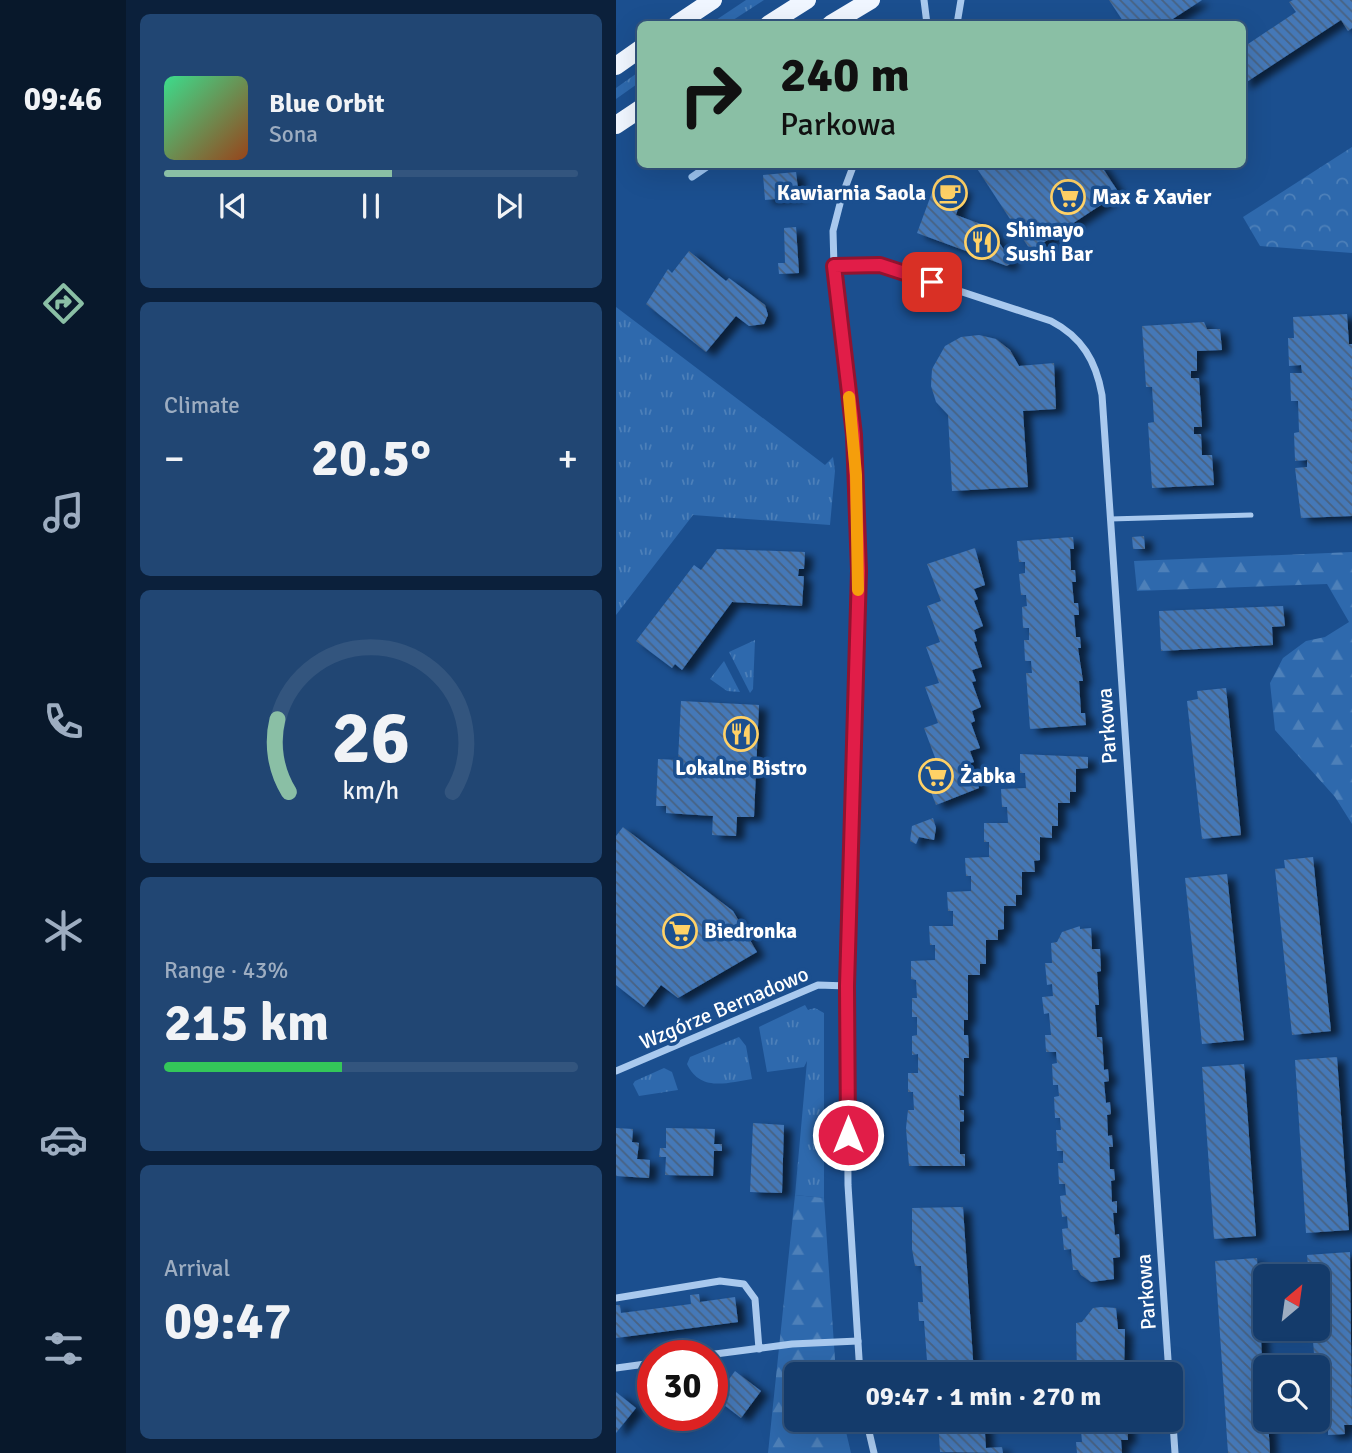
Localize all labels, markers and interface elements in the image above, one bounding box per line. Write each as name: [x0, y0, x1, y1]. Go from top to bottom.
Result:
text: 240 m: [780, 45, 910, 105]
icon: right: [665, 49, 756, 140]
text: 09:46: [24, 80, 102, 119]
text: Blue Orbit: [269, 88, 385, 120]
text: Parkowa: [780, 105, 896, 144]
text: Sona: [269, 120, 318, 149]
cafe icon: Kawiarnia Saola: [931, 174, 969, 212]
supermarket icon: Max & Xavier: [1049, 178, 1087, 216]
place label: Kawiarnia Saola: [777, 180, 926, 206]
place label: Max & Xavier: [1092, 184, 1212, 210]
icon: previous: [214, 187, 252, 225]
icon: pause: [352, 187, 390, 225]
icon: next: [490, 187, 528, 225]
place label: Shimayo Sushi Bar: [1006, 217, 1093, 267]
restaurant icon: Shimayo Sushi Bar: [963, 223, 1001, 261]
pin: [902, 252, 962, 312]
icon: arrive: [913, 263, 951, 301]
icon: directions: [39, 279, 88, 328]
text: Climate: [164, 391, 240, 420]
text: 20.5°: [311, 426, 431, 490]
text: −: [164, 435, 185, 482]
text: +: [557, 435, 578, 482]
icon: music: [39, 488, 88, 537]
street label: Parkowa: [1091, 687, 1123, 765]
text: 26: [332, 695, 410, 784]
icon: phone: [39, 697, 88, 746]
restaurant icon: Lokalne Bistro: [722, 715, 760, 753]
place label: Lokalne Bistro: [675, 755, 807, 781]
supermarket icon: Żabka: [917, 757, 955, 795]
place label: Żabka: [960, 763, 1016, 789]
text: km/h: [343, 775, 399, 806]
icon: climate: [39, 906, 88, 955]
supermarket icon: Biedronka: [661, 912, 699, 950]
place label: Biedronka: [704, 918, 797, 944]
text: Range · 43%: [164, 956, 288, 985]
street label: Wzgórze Bernadowo: [636, 961, 812, 1055]
text: 215 km: [164, 991, 329, 1055]
position arrow: [811, 1098, 885, 1172]
icon: car: [39, 1115, 88, 1164]
street label: Parkowa: [1130, 1253, 1162, 1331]
text: Arrival: [164, 1254, 230, 1283]
north arrow: [1253, 1264, 1330, 1340]
map controls: [1253, 1264, 1330, 1432]
text: 09:47: [164, 1289, 292, 1353]
icon: filters: [39, 1324, 88, 1373]
speed limit sign: 30: [637, 1340, 728, 1431]
button: search: [1253, 1355, 1330, 1432]
text: 09:47 · 1 min · 270 m: [866, 1381, 1101, 1413]

